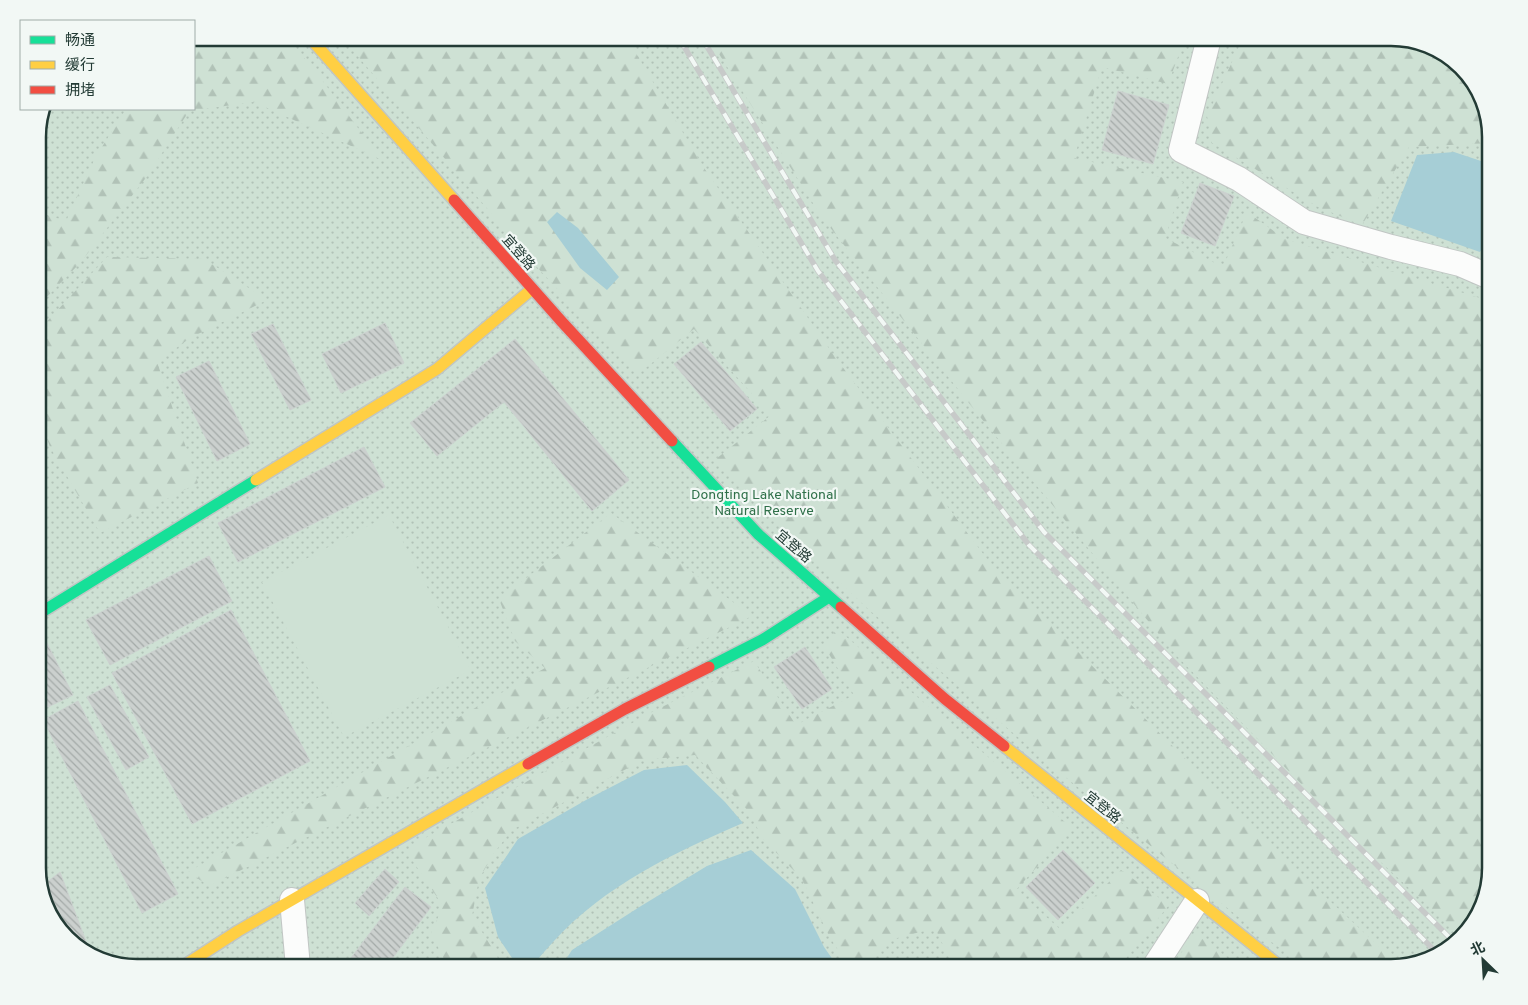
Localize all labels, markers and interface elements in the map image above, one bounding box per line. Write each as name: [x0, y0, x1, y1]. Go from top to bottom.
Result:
legend: [20, 20, 195, 110]
text: 畅通: [65, 32, 95, 51]
text: 缓行: [65, 57, 95, 76]
text: 拥堵: [65, 82, 95, 101]
street label: 宜登路: [498, 232, 538, 274]
park label: Dongting Lake National Natural Reserve: [691, 487, 837, 520]
street label: 宜登路: [772, 527, 814, 567]
street label: 宜登路: [1080, 788, 1124, 828]
north arrow: [1458, 935, 1508, 985]
text: 北: [1468, 939, 1488, 960]

